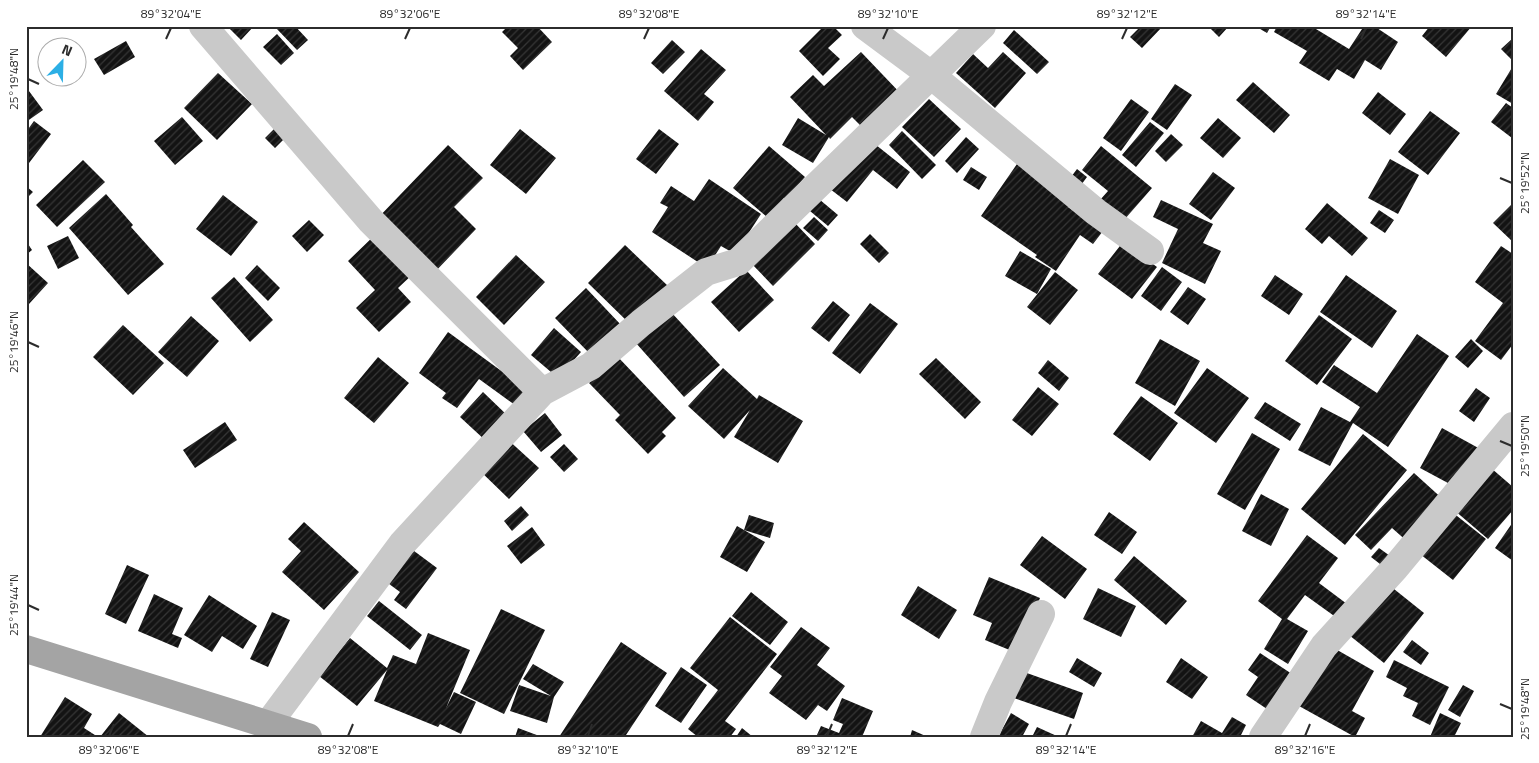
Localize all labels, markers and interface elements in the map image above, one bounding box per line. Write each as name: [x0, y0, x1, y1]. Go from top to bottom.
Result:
text: 89°32'04"E: [141, 4, 202, 23]
text: 89°32'06"E: [380, 4, 441, 23]
text: 89°32'08"E: [619, 4, 680, 23]
text: 89°32'10"E: [858, 4, 919, 23]
text: 89°32'12"E: [1097, 4, 1158, 23]
text: 89°32'14"E: [1336, 4, 1397, 23]
north arrow: [38, 38, 88, 88]
text: N: [59, 38, 76, 61]
text: 25°19'48"N: [4, 48, 23, 110]
text: 25°19'52"N: [1515, 152, 1534, 214]
text: 25°19'46"N: [4, 311, 23, 373]
text: 25°19'50"N: [1515, 415, 1534, 477]
text: 25°19'44"N: [4, 574, 23, 636]
text: 25°19'48"N: [1515, 678, 1534, 740]
text: 89°32'06"E: [79, 740, 140, 759]
text: 89°32'08"E: [318, 740, 379, 759]
text: 89°32'10"E: [558, 740, 619, 759]
text: 89°32'12"E: [797, 740, 858, 759]
text: 89°32'14"E: [1036, 740, 1097, 759]
text: 89°32'16"E: [1275, 740, 1336, 759]

